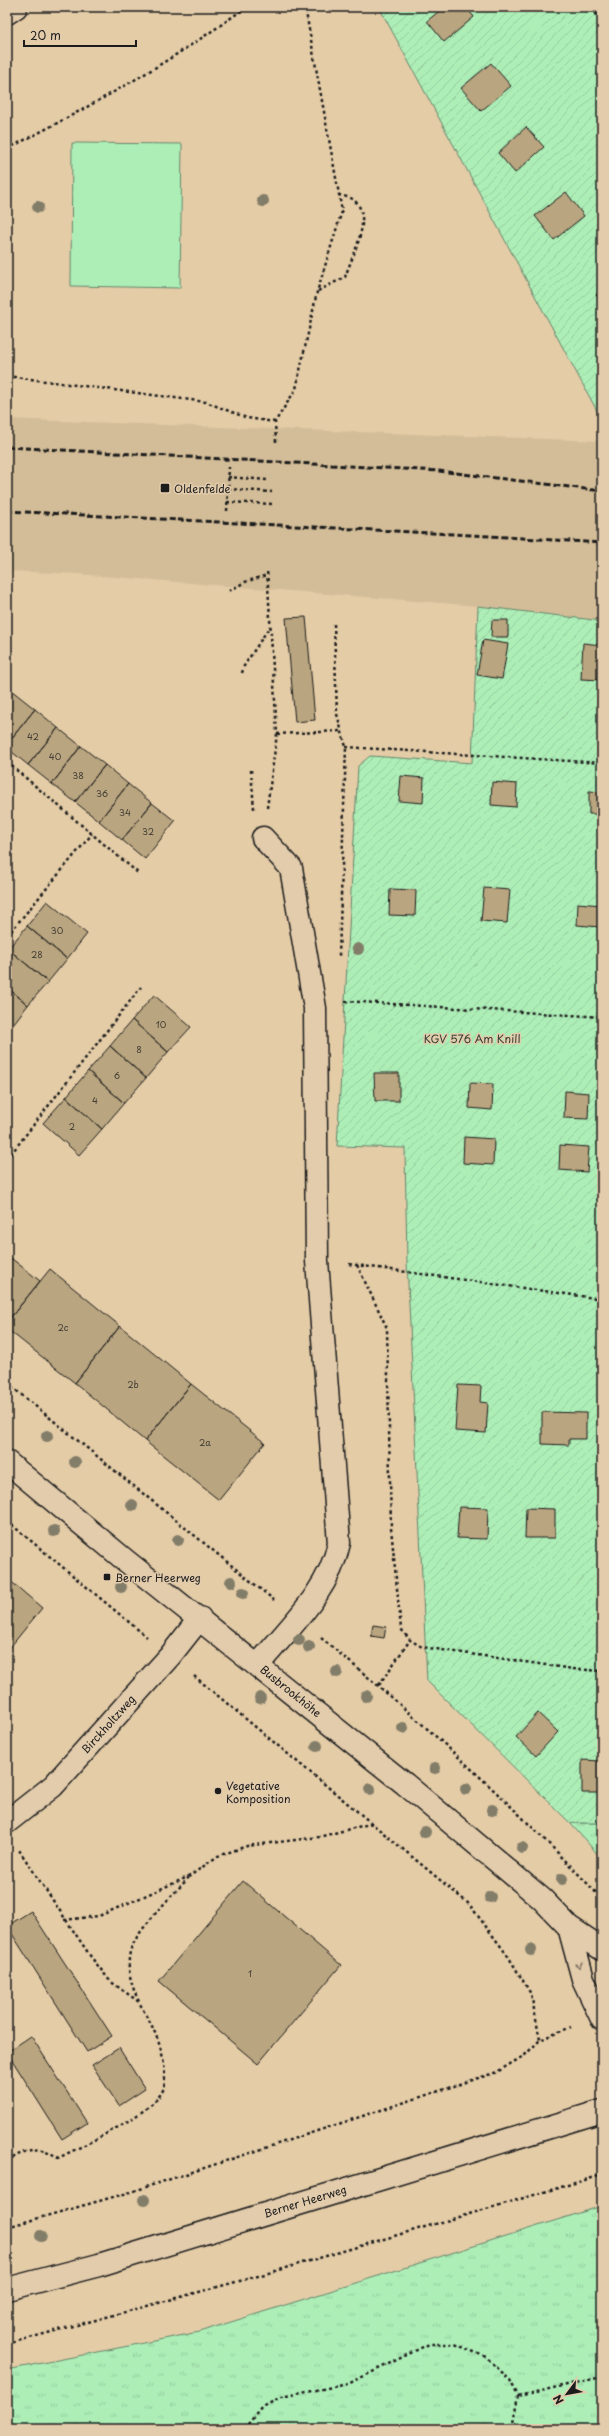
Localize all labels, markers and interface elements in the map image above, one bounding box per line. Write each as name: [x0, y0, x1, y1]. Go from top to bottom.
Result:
scale bar: [24, 22, 136, 48]
text: 20 m: [30, 26, 61, 44]
place label: Oldenfelde: [174, 480, 231, 497]
marker: Oldenfelde: [159, 482, 171, 494]
house number: 42: [27, 729, 39, 743]
house number: 40: [49, 749, 62, 763]
house number: 38: [72, 768, 84, 782]
house number: 36: [96, 786, 108, 800]
house number: 34: [119, 805, 131, 819]
house number: 32: [142, 824, 154, 838]
house number: 30: [51, 923, 64, 937]
house number: 28: [31, 947, 43, 961]
house number: 10: [156, 1017, 167, 1031]
park label: KGV 576 Am Knill: [424, 1030, 520, 1047]
house number: 8: [136, 1042, 142, 1056]
house number: 6: [114, 1068, 120, 1082]
house number: 4: [92, 1093, 98, 1107]
house number: 2: [69, 1119, 75, 1133]
house number: 2c: [57, 1320, 69, 1334]
house number: 2b: [127, 1377, 139, 1391]
house number: 2a: [199, 1435, 211, 1449]
place label: Berner Heerweg: [115, 1569, 201, 1586]
marker: Berner Heerweg: [102, 1572, 112, 1582]
street label: Busbrookhöhe: [257, 1661, 325, 1721]
street label: Birckholtzweg: [77, 1691, 139, 1757]
place label: Vegetative Komposition: [226, 1777, 291, 1807]
marker: Vegetative Komposition: [213, 1786, 223, 1796]
one-way arrow: [574, 1961, 583, 1968]
house number: 1: [248, 1966, 252, 1980]
street label: Berner Heerweg: [261, 2180, 349, 2222]
north arrow: [547, 2374, 587, 2414]
text: N: [548, 2391, 568, 2408]

